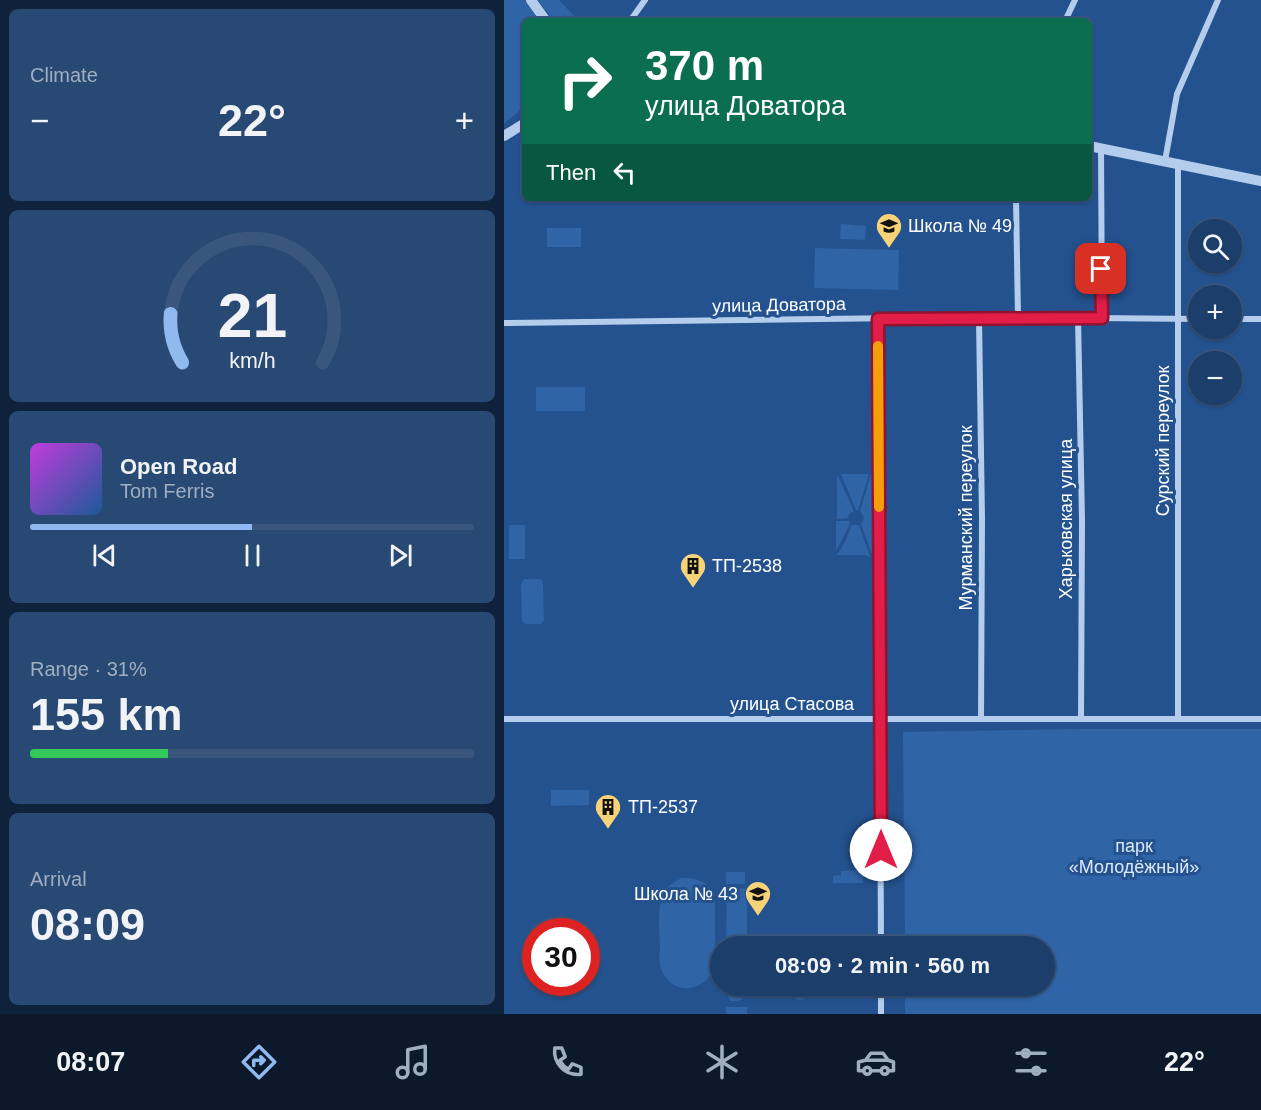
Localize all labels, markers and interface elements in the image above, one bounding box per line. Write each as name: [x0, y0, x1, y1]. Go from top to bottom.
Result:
icon: right: [546, 42, 624, 120]
text: 370 m: [645, 42, 764, 89]
text: Climate: [30, 64, 98, 86]
text: улица Доватора: [645, 91, 846, 121]
text: 22°: [218, 95, 286, 146]
text: −: [30, 102, 49, 139]
text: +: [455, 102, 474, 139]
icon: left: [608, 156, 641, 189]
text: Then: [546, 160, 596, 185]
school or university icon: Школа № 49: [874, 211, 904, 249]
place label: Школа № 49: [908, 216, 1012, 236]
map controls: [1188, 219, 1242, 405]
button: search: [1188, 219, 1242, 273]
pin: [1075, 243, 1126, 294]
icon: arrive: [1084, 252, 1117, 285]
text: 21: [217, 281, 287, 350]
button: +: [1188, 285, 1242, 339]
street label: улица Доватора: [712, 294, 847, 316]
text: km/h: [229, 349, 275, 373]
button: −: [1188, 351, 1242, 405]
street label: Сурский переулок: [1153, 366, 1173, 516]
street label: Мурманский переулок: [956, 425, 976, 611]
street label: Харьковская улица: [1056, 438, 1076, 599]
text: Open Road: [120, 454, 237, 479]
text: Tom Ferris: [120, 480, 214, 502]
icon: previous: [88, 539, 121, 572]
icon: pause: [236, 539, 269, 572]
icon: next: [384, 539, 417, 572]
building icon: ТП-2538: [678, 551, 708, 589]
place label: ТП-2538: [712, 556, 782, 576]
text: Range · 31%: [30, 658, 147, 680]
text: 155 km: [30, 689, 183, 740]
street label: улица Стасова: [730, 694, 855, 714]
building icon: ТП-2537: [593, 792, 623, 830]
place label: ТП-2537: [628, 797, 698, 817]
position arrow: [849, 818, 913, 882]
park label: парк «Молодёжный»: [1069, 836, 1199, 877]
text: Arrival: [30, 868, 87, 890]
school or university icon: Школа № 43: [743, 879, 773, 917]
place label: Школа № 43: [634, 884, 738, 904]
text: 08:09: [30, 899, 145, 950]
speed limit sign: 30: [522, 918, 600, 996]
text: 08:09 · 2 min · 560 m: [775, 953, 990, 978]
icon: directions: [238, 1041, 280, 1083]
icon: music: [392, 1041, 434, 1083]
icon: phone: [546, 1041, 588, 1083]
icon: climate: [701, 1041, 743, 1083]
icon: car: [855, 1041, 897, 1083]
icon: filters: [1010, 1041, 1052, 1083]
text: 08:07: [56, 1047, 125, 1077]
text: 22°: [1164, 1047, 1205, 1077]

